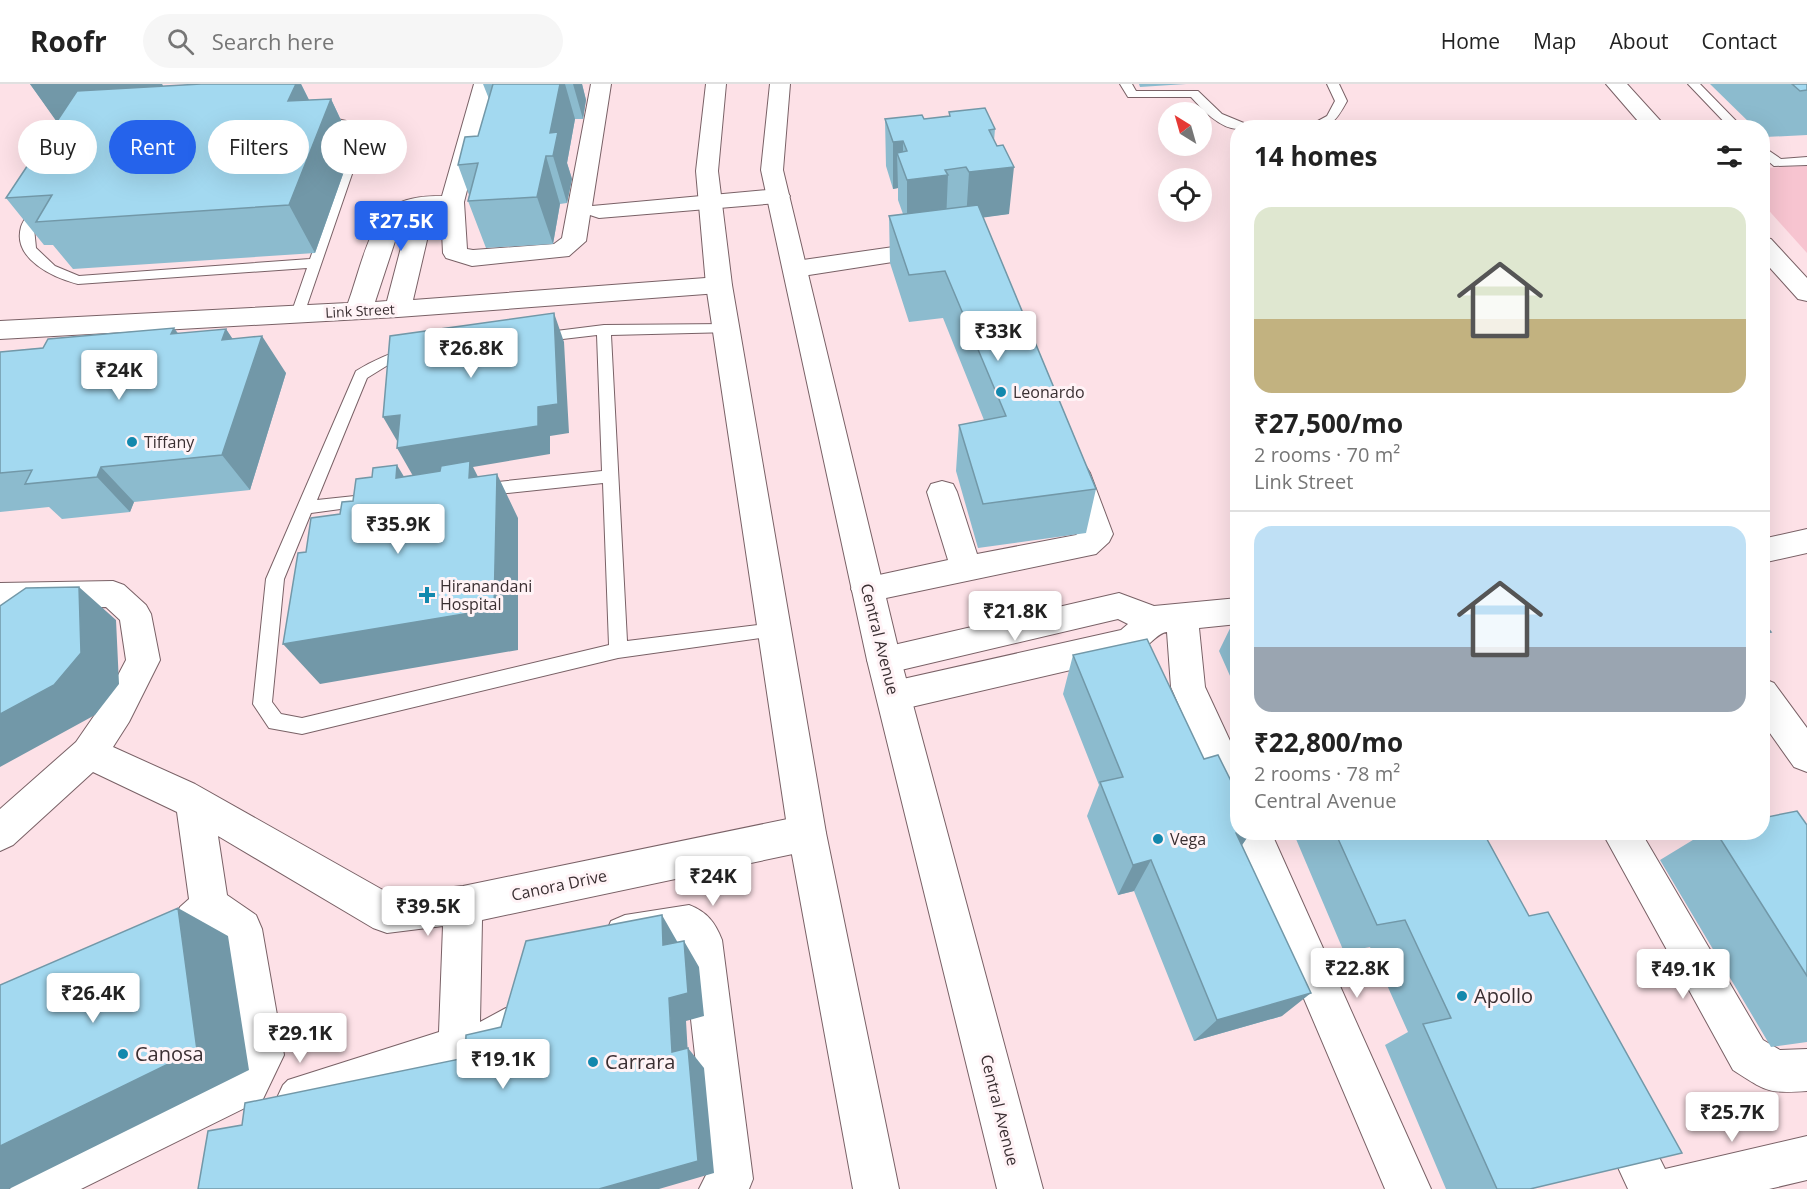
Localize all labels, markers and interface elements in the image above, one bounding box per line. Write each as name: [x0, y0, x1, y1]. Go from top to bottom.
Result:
search box: [143, 14, 563, 68]
text: Roofr: [30, 22, 107, 60]
icon: search: [164, 25, 197, 58]
text: Search here: [212, 26, 334, 56]
text: Home: [1441, 27, 1500, 55]
text: Map: [1533, 27, 1576, 55]
text: About: [1609, 27, 1669, 55]
text: Contact: [1702, 27, 1777, 55]
north arrow: [1158, 102, 1212, 156]
map controls: [1158, 102, 1212, 222]
chip: Buy: [18, 120, 97, 174]
chip: Rent: [109, 120, 196, 174]
chip: Filters: [208, 120, 309, 174]
chip: New: [321, 120, 407, 174]
text: 14 homes: [1254, 138, 1378, 174]
icon: filters: [1713, 140, 1746, 173]
button: locate: [1158, 168, 1212, 222]
pin: ₹27.5K: [352, 201, 450, 252]
text: ₹27.5K: [369, 207, 433, 234]
icon: home: [1446, 246, 1554, 354]
street label: Link Street: [325, 299, 395, 322]
pin: ₹33K: [962, 311, 1034, 362]
text: ₹33K: [974, 317, 1022, 344]
pin: ₹26.8K: [422, 328, 520, 379]
text: ₹26.8K: [439, 334, 503, 361]
pin: ₹24K: [83, 350, 155, 401]
text: ₹24K: [95, 356, 143, 383]
place label: Leonardo: [1013, 381, 1085, 403]
marker: Leonardo: [994, 385, 1008, 399]
text: ₹27,500/mo: [1254, 405, 1403, 441]
place label: Tiffany: [144, 431, 195, 453]
marker: Tiffany: [125, 435, 139, 449]
text: 2 rooms · 70 m²: [1254, 441, 1400, 468]
text: Link Street: [1254, 468, 1353, 495]
pin: ₹35.9K: [349, 504, 447, 555]
text: ₹35.9K: [366, 510, 430, 537]
icon: home: [1446, 565, 1554, 673]
place label: Hiranandani Hospital: [440, 575, 532, 615]
street label: Central Avenue: [856, 581, 904, 697]
marker: Hiranandani Hospital: [418, 586, 436, 604]
pin: ₹21.8K: [966, 591, 1064, 642]
text: ₹21.8K: [983, 597, 1047, 624]
text: ₹22,800/mo: [1254, 724, 1403, 760]
text: 2 rooms · 78 m²: [1254, 760, 1400, 787]
text: Central Avenue: [1254, 787, 1396, 814]
place label: Vega: [1170, 828, 1206, 850]
marker: Vega: [1151, 832, 1165, 846]
pin: ₹24K: [677, 856, 749, 907]
text: ₹24K: [689, 862, 737, 889]
street label: Canora Drive: [509, 864, 609, 906]
pin: ₹39.5K: [379, 886, 477, 937]
text: ₹39.5K: [396, 892, 460, 919]
pin: ₹22.8K: [1308, 948, 1406, 999]
pin: ₹49.1K: [1634, 949, 1732, 1000]
text: ₹22.8K: [1325, 954, 1389, 981]
text: ₹49.1K: [1651, 955, 1715, 982]
pin: ₹26.4K: [44, 973, 142, 1024]
text: ₹26.4K: [61, 979, 125, 1006]
place label: Apollo: [1474, 982, 1533, 1009]
marker: Apollo: [1455, 989, 1469, 1003]
pin: ₹29.1K: [251, 1013, 349, 1064]
text: ₹29.1K: [268, 1019, 332, 1046]
pin: ₹19.1K: [454, 1039, 552, 1090]
place label: Canosa: [135, 1040, 204, 1067]
text: ₹19.1K: [471, 1045, 535, 1072]
marker: Canosa: [116, 1047, 130, 1061]
place label: Carrara: [605, 1048, 675, 1075]
street label: Central Avenue: [976, 1052, 1024, 1168]
marker: Carrara: [586, 1055, 600, 1069]
pin: ₹25.7K: [1683, 1092, 1781, 1143]
text: ₹25.7K: [1700, 1098, 1764, 1125]

